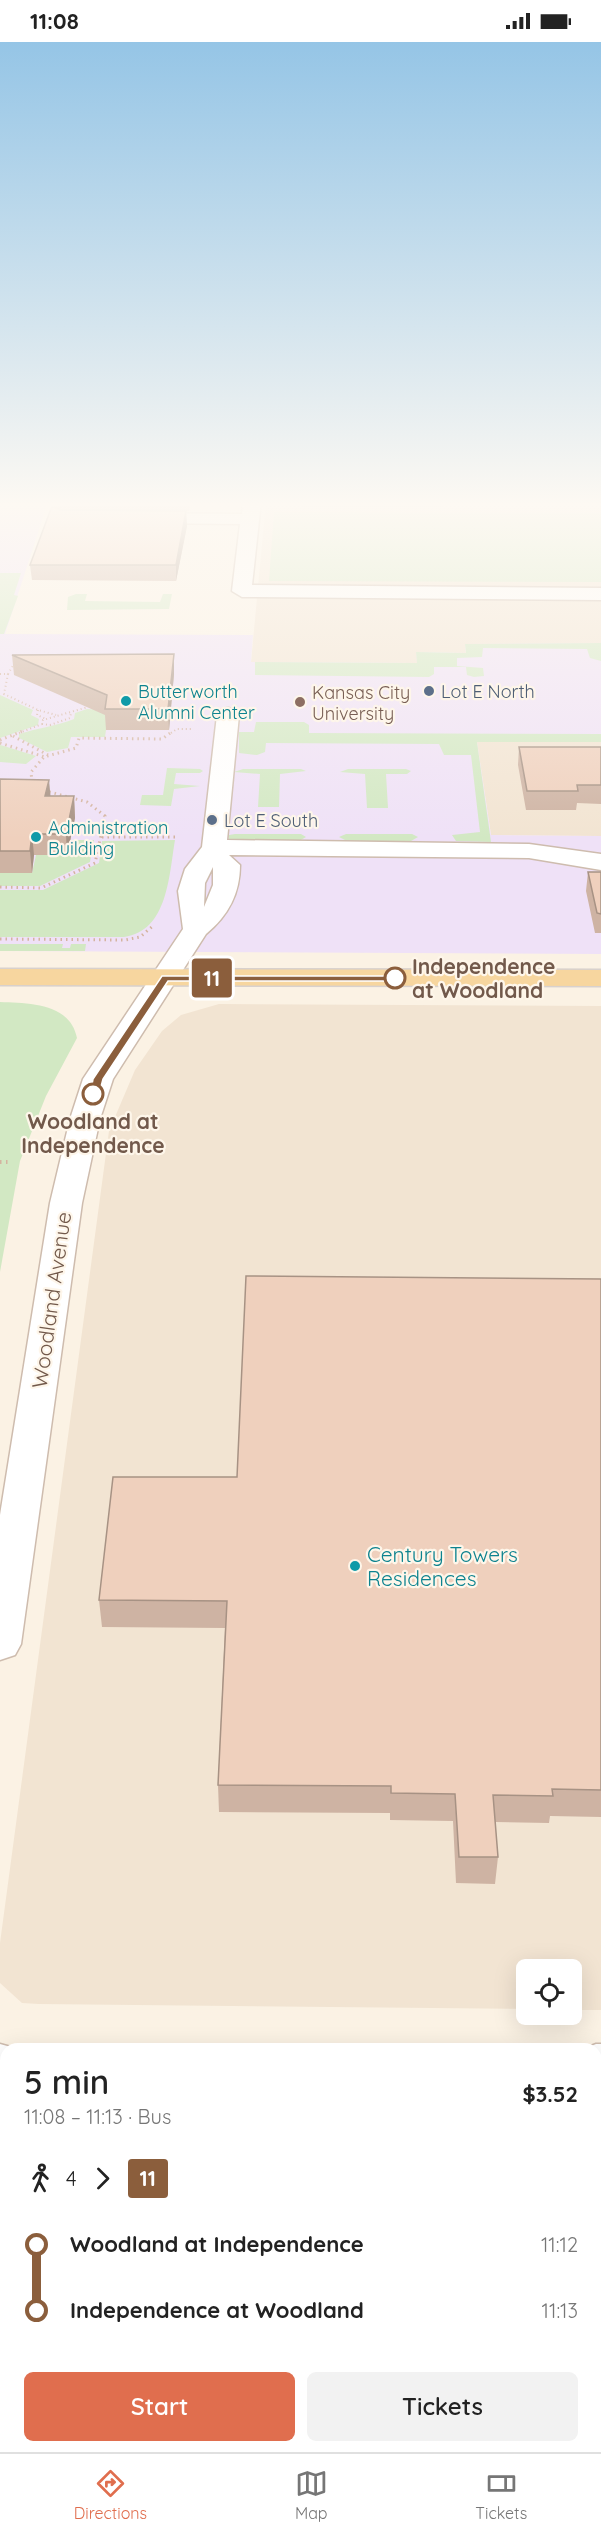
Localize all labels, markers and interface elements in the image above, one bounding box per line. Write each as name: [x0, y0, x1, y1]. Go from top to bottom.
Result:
text: 11:08: [30, 7, 79, 35]
place label: Butterworth Alumni Center: [138, 680, 255, 724]
place label: Lot E North: [441, 680, 535, 703]
place label: Kansas City University: [312, 681, 410, 725]
marker: Lot E North: [422, 684, 436, 698]
marker: Butterworth Alumni Center: [119, 694, 133, 708]
marker: Kansas City University: [293, 695, 307, 709]
place label: Lot E South: [224, 809, 318, 832]
marker: Lot E South: [205, 813, 219, 827]
place label: Administration Building: [48, 816, 168, 860]
marker: Administration Building: [29, 830, 43, 844]
place label: Independence at Woodland: [412, 953, 555, 1003]
line badge: 11: [185, 958, 239, 998]
text: 11: [204, 965, 220, 991]
marker: Independence at Woodland: [384, 967, 406, 989]
marker: Woodland at Independence: [82, 1083, 104, 1105]
place label: Woodland at Independence: [21, 1108, 165, 1158]
street label: Woodland Avenue: [26, 1210, 76, 1390]
place label: Century Towers Residences: [367, 1541, 518, 1591]
marker: Century Towers Residences: [348, 1559, 362, 1573]
map controls: [516, 1959, 582, 2025]
button: locate: [516, 1959, 582, 2025]
text: 5 min: [24, 2061, 109, 2102]
text: $3.52: [522, 2080, 578, 2108]
text: 11:08 – 11:13 · Bus: [24, 2104, 171, 2129]
icon: walk: [24, 2162, 57, 2195]
icon: forward: [86, 2162, 119, 2195]
text: 11: [140, 2165, 156, 2191]
text: 4: [66, 2166, 77, 2191]
text: Woodland at Independence: [70, 2230, 364, 2258]
text: 11:12: [541, 2232, 578, 2257]
text: Independence at Woodland: [70, 2296, 364, 2324]
text: 11:13: [542, 2298, 578, 2323]
button: Start: [24, 2372, 295, 2441]
button: Tickets: [307, 2372, 578, 2441]
tab: Directions: [74, 2467, 147, 2523]
tab: Map: [295, 2467, 328, 2523]
tab: Tickets: [475, 2467, 527, 2523]

